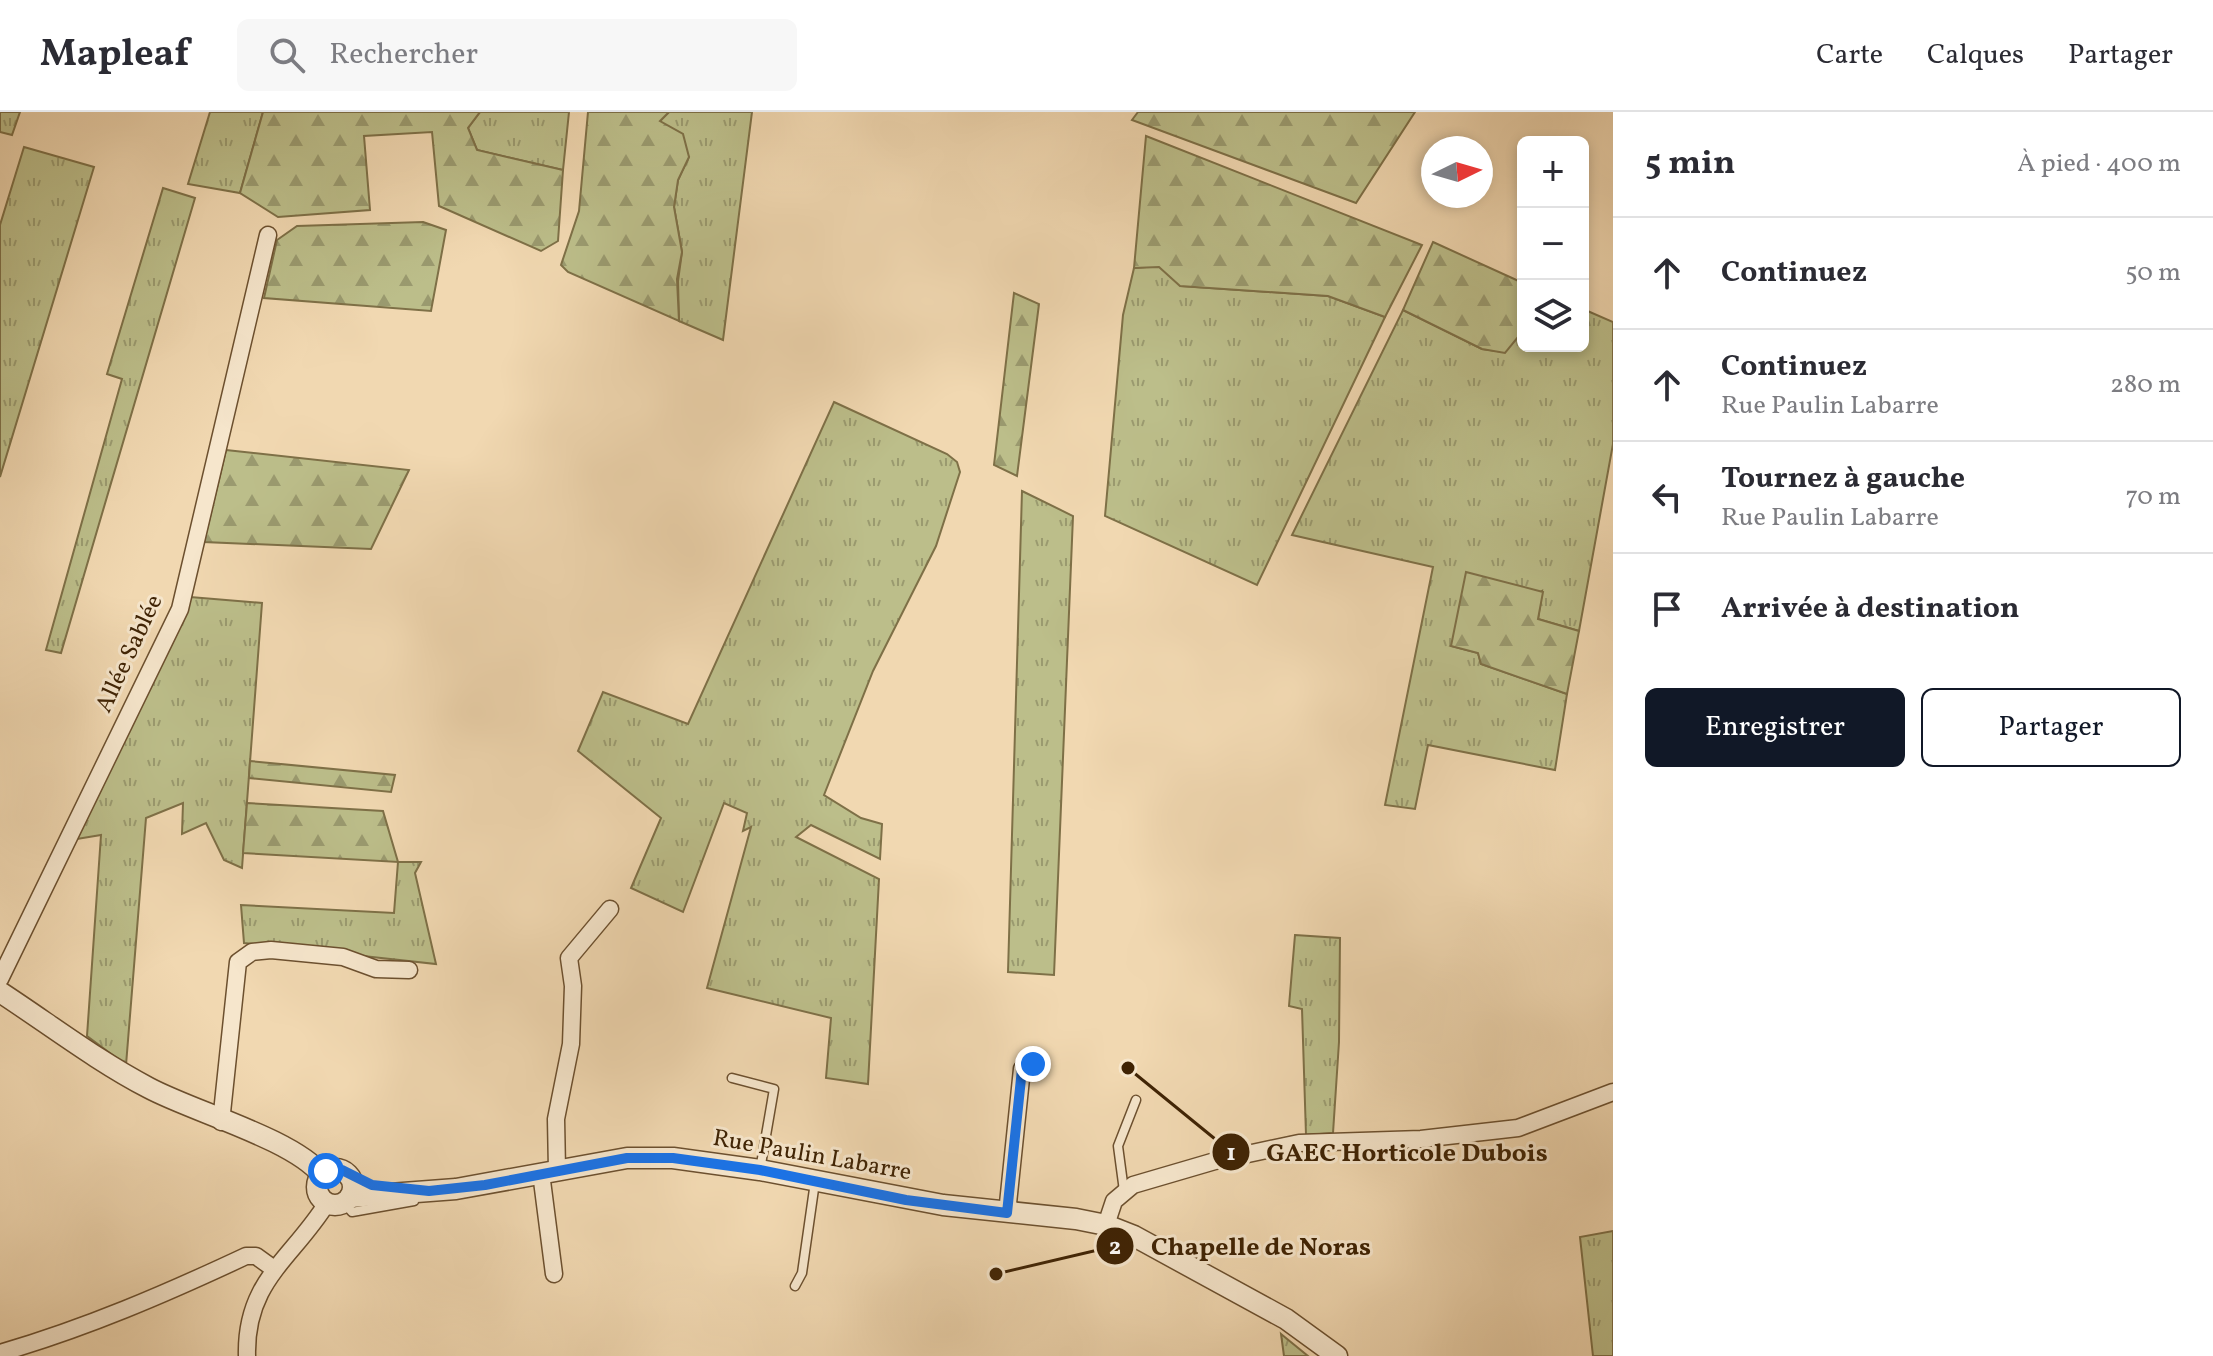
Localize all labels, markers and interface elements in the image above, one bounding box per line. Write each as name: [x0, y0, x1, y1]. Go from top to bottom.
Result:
search box: [237, 19, 797, 91]
text: Mapleaf: [40, 29, 189, 82]
icon: search: [265, 33, 309, 77]
text: Rechercher: [329, 34, 478, 76]
text: Carte: [1816, 36, 1883, 75]
text: Calques: [1927, 36, 2024, 75]
text: Partager: [2068, 36, 2173, 75]
north arrow: [1421, 136, 1493, 208]
map controls: [1517, 136, 1589, 352]
button: +: [1517, 136, 1589, 208]
text: 5 min: [1645, 141, 1735, 188]
text: À pied · 400 m: [2017, 146, 2181, 182]
button: −: [1517, 208, 1589, 280]
icon: ahead: [1645, 251, 1689, 295]
text: Continuez: [1721, 252, 1867, 294]
text: 50 m: [2125, 255, 2181, 291]
button: layers: [1517, 280, 1589, 352]
text: Continuez: [1721, 346, 1867, 388]
icon: ahead: [1645, 363, 1689, 407]
text: 280 m: [2110, 367, 2181, 403]
text: Rue Paulin Labarre: [1721, 388, 1939, 424]
text: Tournez à gauche: [1721, 458, 1965, 500]
icon: left: [1645, 475, 1689, 519]
text: 70 m: [2126, 479, 2181, 515]
text: Rue Paulin Labarre: [1721, 500, 1939, 536]
icon: arrive: [1645, 587, 1689, 631]
text: Arrivée à destination: [1721, 588, 2020, 630]
street label: Allée Sablée: [88, 589, 172, 719]
button: Enregistrer: [1645, 688, 1905, 767]
button: Partager: [1921, 688, 2181, 767]
route end: [1015, 1046, 1051, 1082]
street label: Rue Paulin Labarre: [710, 1122, 914, 1190]
callout: GAEC Horticole Dubois: [1211, 1127, 1564, 1177]
text: GAEC Horticole Dubois: [1266, 1136, 1548, 1172]
text: 1: [1226, 1137, 1236, 1171]
route start: [308, 1153, 344, 1189]
callout: Chapelle de Noras: [1095, 1221, 1387, 1271]
text: Chapelle de Noras: [1151, 1230, 1371, 1266]
text: 2: [1109, 1231, 1121, 1265]

